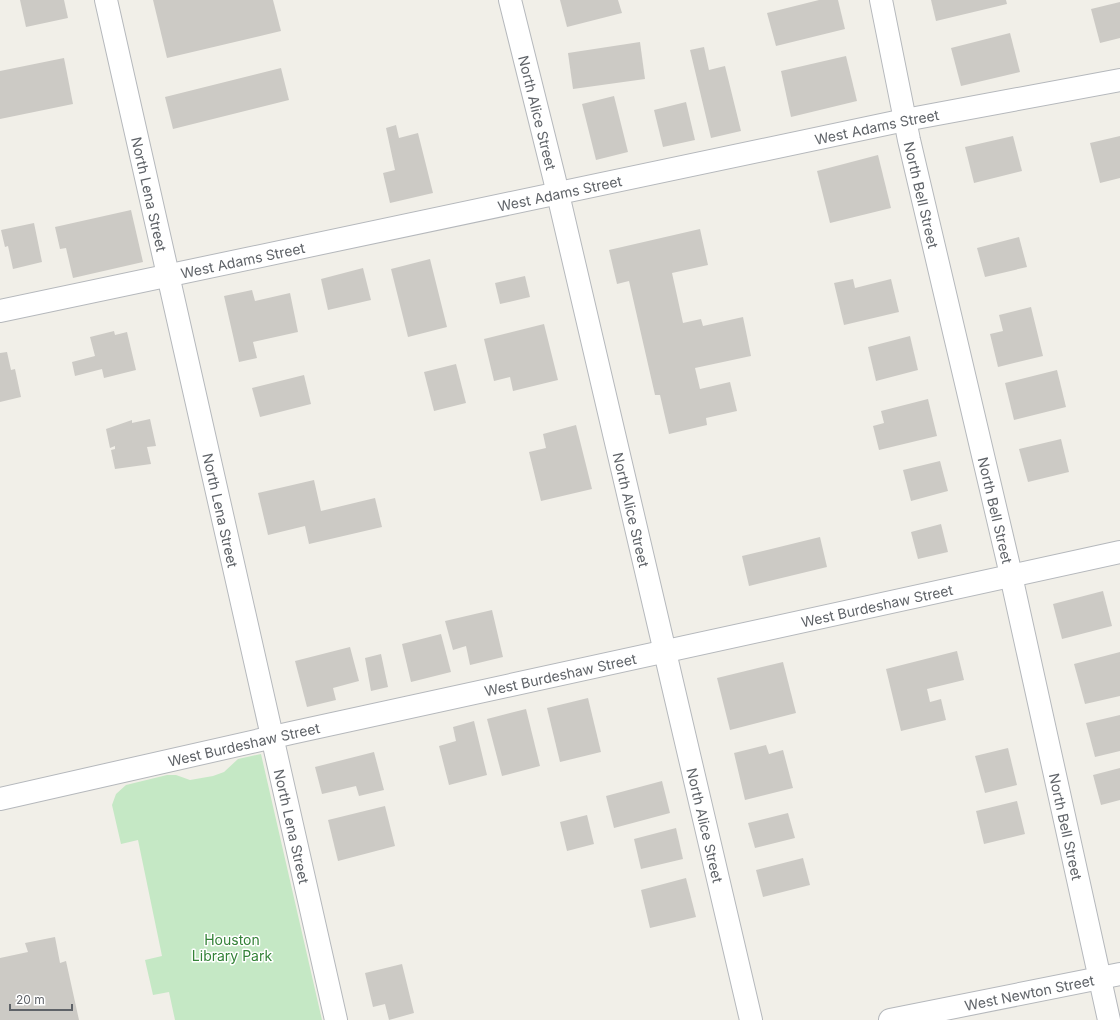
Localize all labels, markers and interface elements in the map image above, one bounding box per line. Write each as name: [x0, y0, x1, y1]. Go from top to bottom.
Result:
street label: North Alice Street: [516, 54, 560, 172]
street label: West Adams Street: [813, 105, 941, 147]
street label: North Lena Street: [129, 135, 171, 253]
street label: North Bell Street: [901, 140, 943, 250]
street label: West Adams Street: [496, 171, 624, 214]
street label: West Adams Street: [179, 238, 307, 281]
street label: North Lena Street: [200, 451, 242, 570]
street label: North Alice Street: [610, 451, 653, 569]
street label: North Bell Street: [975, 455, 1017, 566]
street label: West Burdeshaw Street: [799, 580, 955, 630]
street label: West Burdeshaw Street: [483, 649, 638, 699]
street label: West Burdeshaw Street: [166, 718, 322, 769]
street label: North Alice Street: [684, 766, 727, 885]
street label: North Lena Street: [271, 767, 314, 886]
street label: North Bell Street: [1046, 771, 1086, 882]
park label: Houston Library Park: [192, 931, 272, 964]
street label: West Newton Street: [963, 971, 1096, 1013]
scale bar: [10, 986, 72, 1012]
text: 20 m: [16, 992, 45, 1007]

